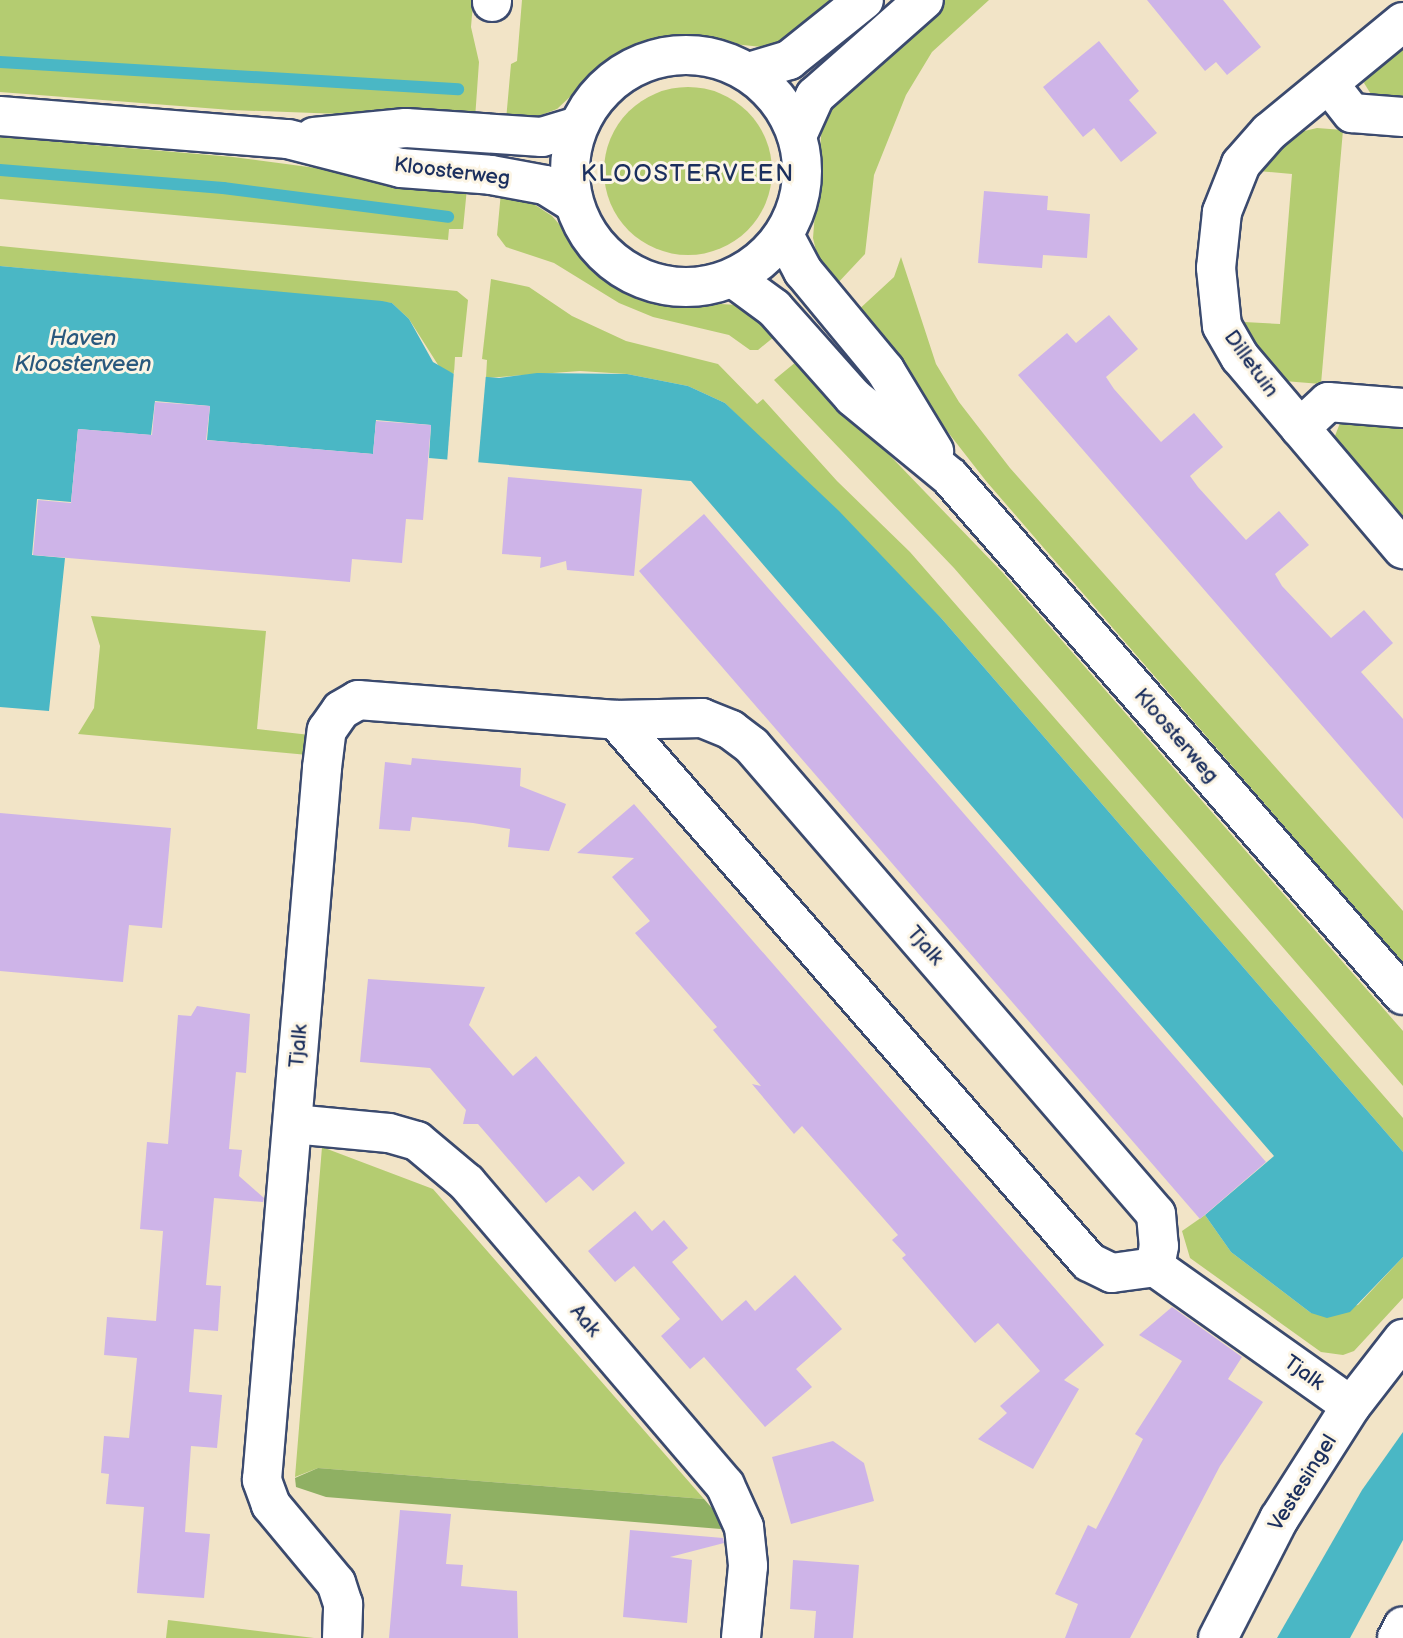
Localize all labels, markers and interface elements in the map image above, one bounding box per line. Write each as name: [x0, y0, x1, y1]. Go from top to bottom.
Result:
street label: Kloosterweg: [393, 152, 511, 192]
district label: KLOOSTERVEEN: [582, 160, 794, 188]
water label: Haven Kloosterveen: [14, 324, 152, 378]
street label: Dilletuin: [1218, 326, 1284, 402]
street label: Kloosterweg: [1128, 684, 1224, 788]
street label: Tjalk: [901, 921, 949, 971]
street label: Tjalk: [285, 1023, 313, 1069]
street label: Aak: [564, 1300, 606, 1342]
street label: Tjalk: [1279, 1350, 1329, 1396]
street label: Vestesingel: [1263, 1430, 1343, 1536]

